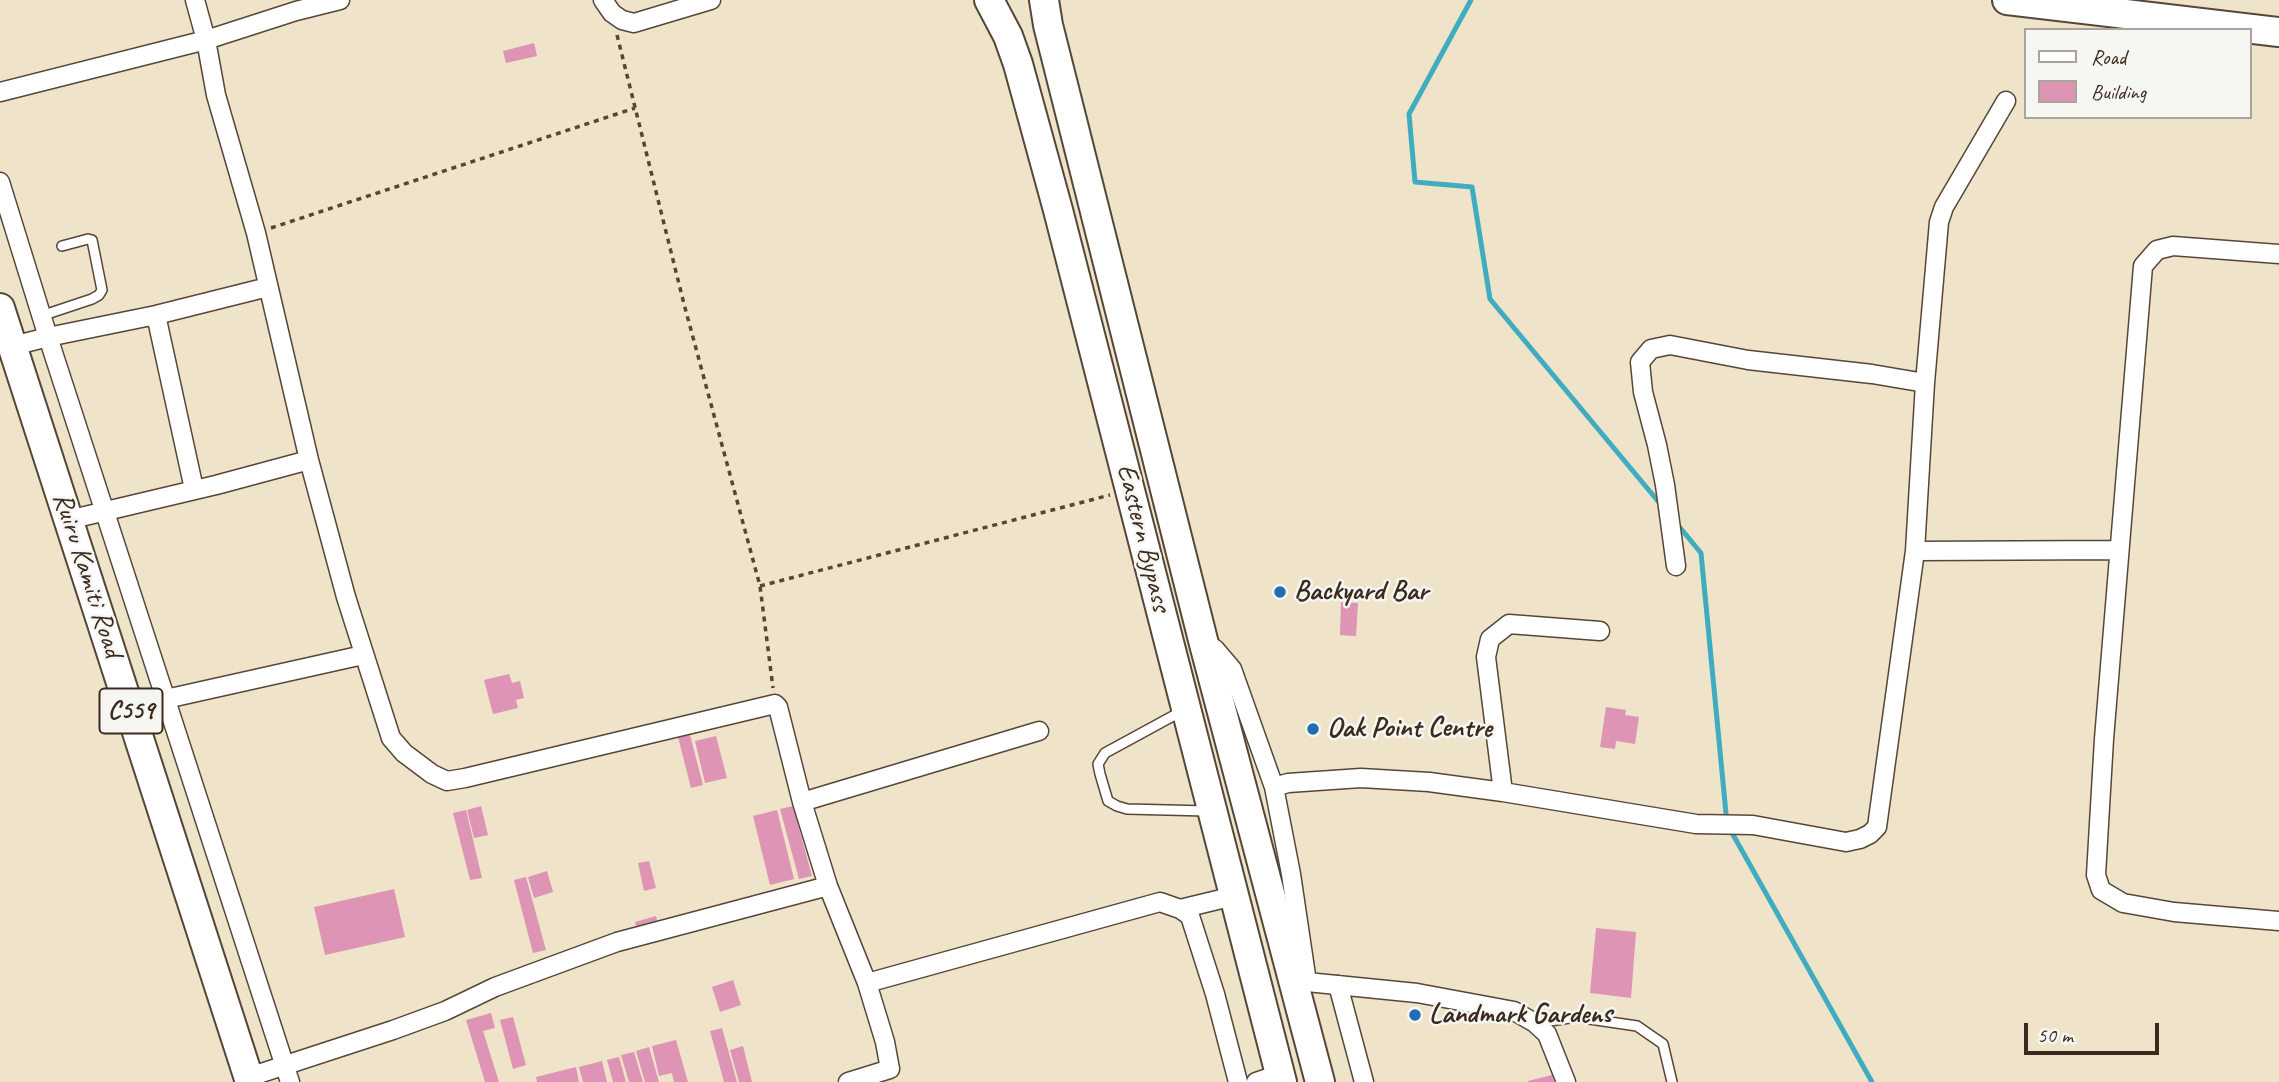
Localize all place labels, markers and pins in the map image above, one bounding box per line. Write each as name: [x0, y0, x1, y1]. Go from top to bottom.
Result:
place label: Backyard Bar: [1294, 575, 1428, 609]
marker: Backyard Bar: [1272, 584, 1288, 600]
place label: Oak Point Centre: [1327, 712, 1492, 746]
marker: Oak Point Centre: [1305, 721, 1321, 737]
place label: Landmark Gardens: [1429, 998, 1612, 1032]
marker: Landmark Gardens: [1407, 1007, 1423, 1023]

